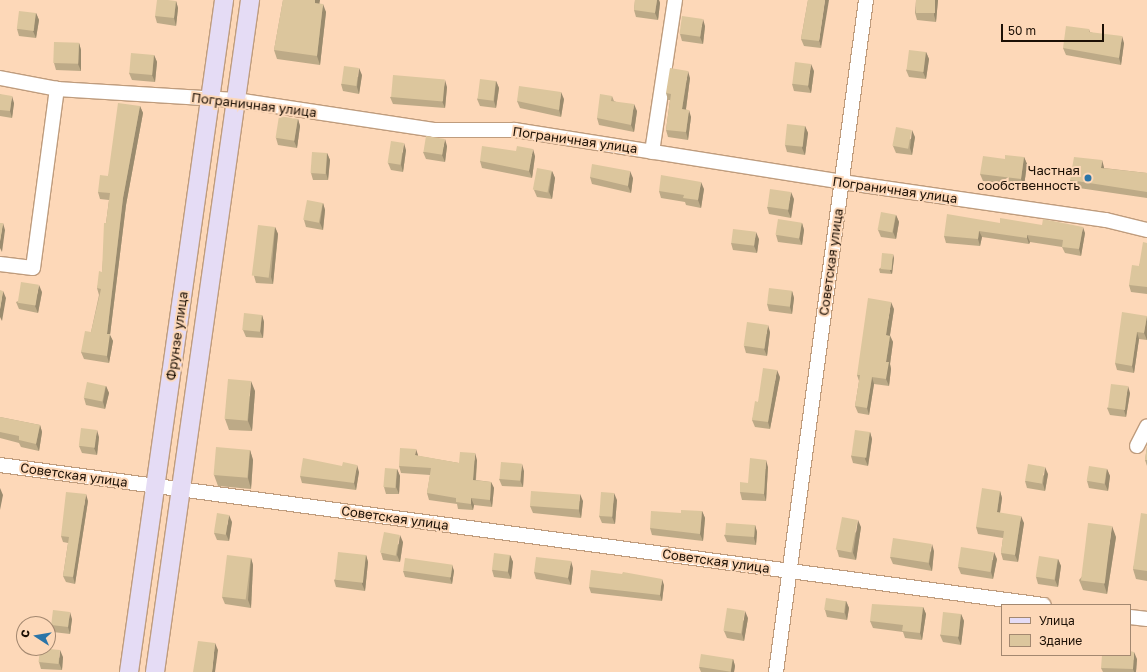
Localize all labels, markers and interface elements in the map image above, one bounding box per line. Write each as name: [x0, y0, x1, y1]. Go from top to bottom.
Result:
scale bar: [1003, 16, 1106, 42]
text: 50 m: [1008, 23, 1036, 38]
street label: Пограничная улица: [191, 90, 317, 120]
street label: Пограничная улица: [512, 124, 638, 156]
place label: Частная сообственность: [977, 163, 1080, 194]
marker: Частная сообственность: [1083, 173, 1093, 183]
street label: Пограничная улица: [832, 174, 958, 206]
street label: Советская улица: [816, 207, 846, 317]
street label: Фрунзе улица: [163, 290, 191, 382]
street label: Советская улица: [19, 460, 129, 490]
street label: Советская улица: [340, 503, 450, 533]
street label: Советская улица: [661, 546, 771, 576]
legend: [1001, 604, 1131, 656]
text: Улица: [1039, 613, 1075, 628]
north arrow: [16, 616, 56, 656]
text: С: [18, 628, 32, 639]
text: Здание: [1039, 633, 1082, 648]

